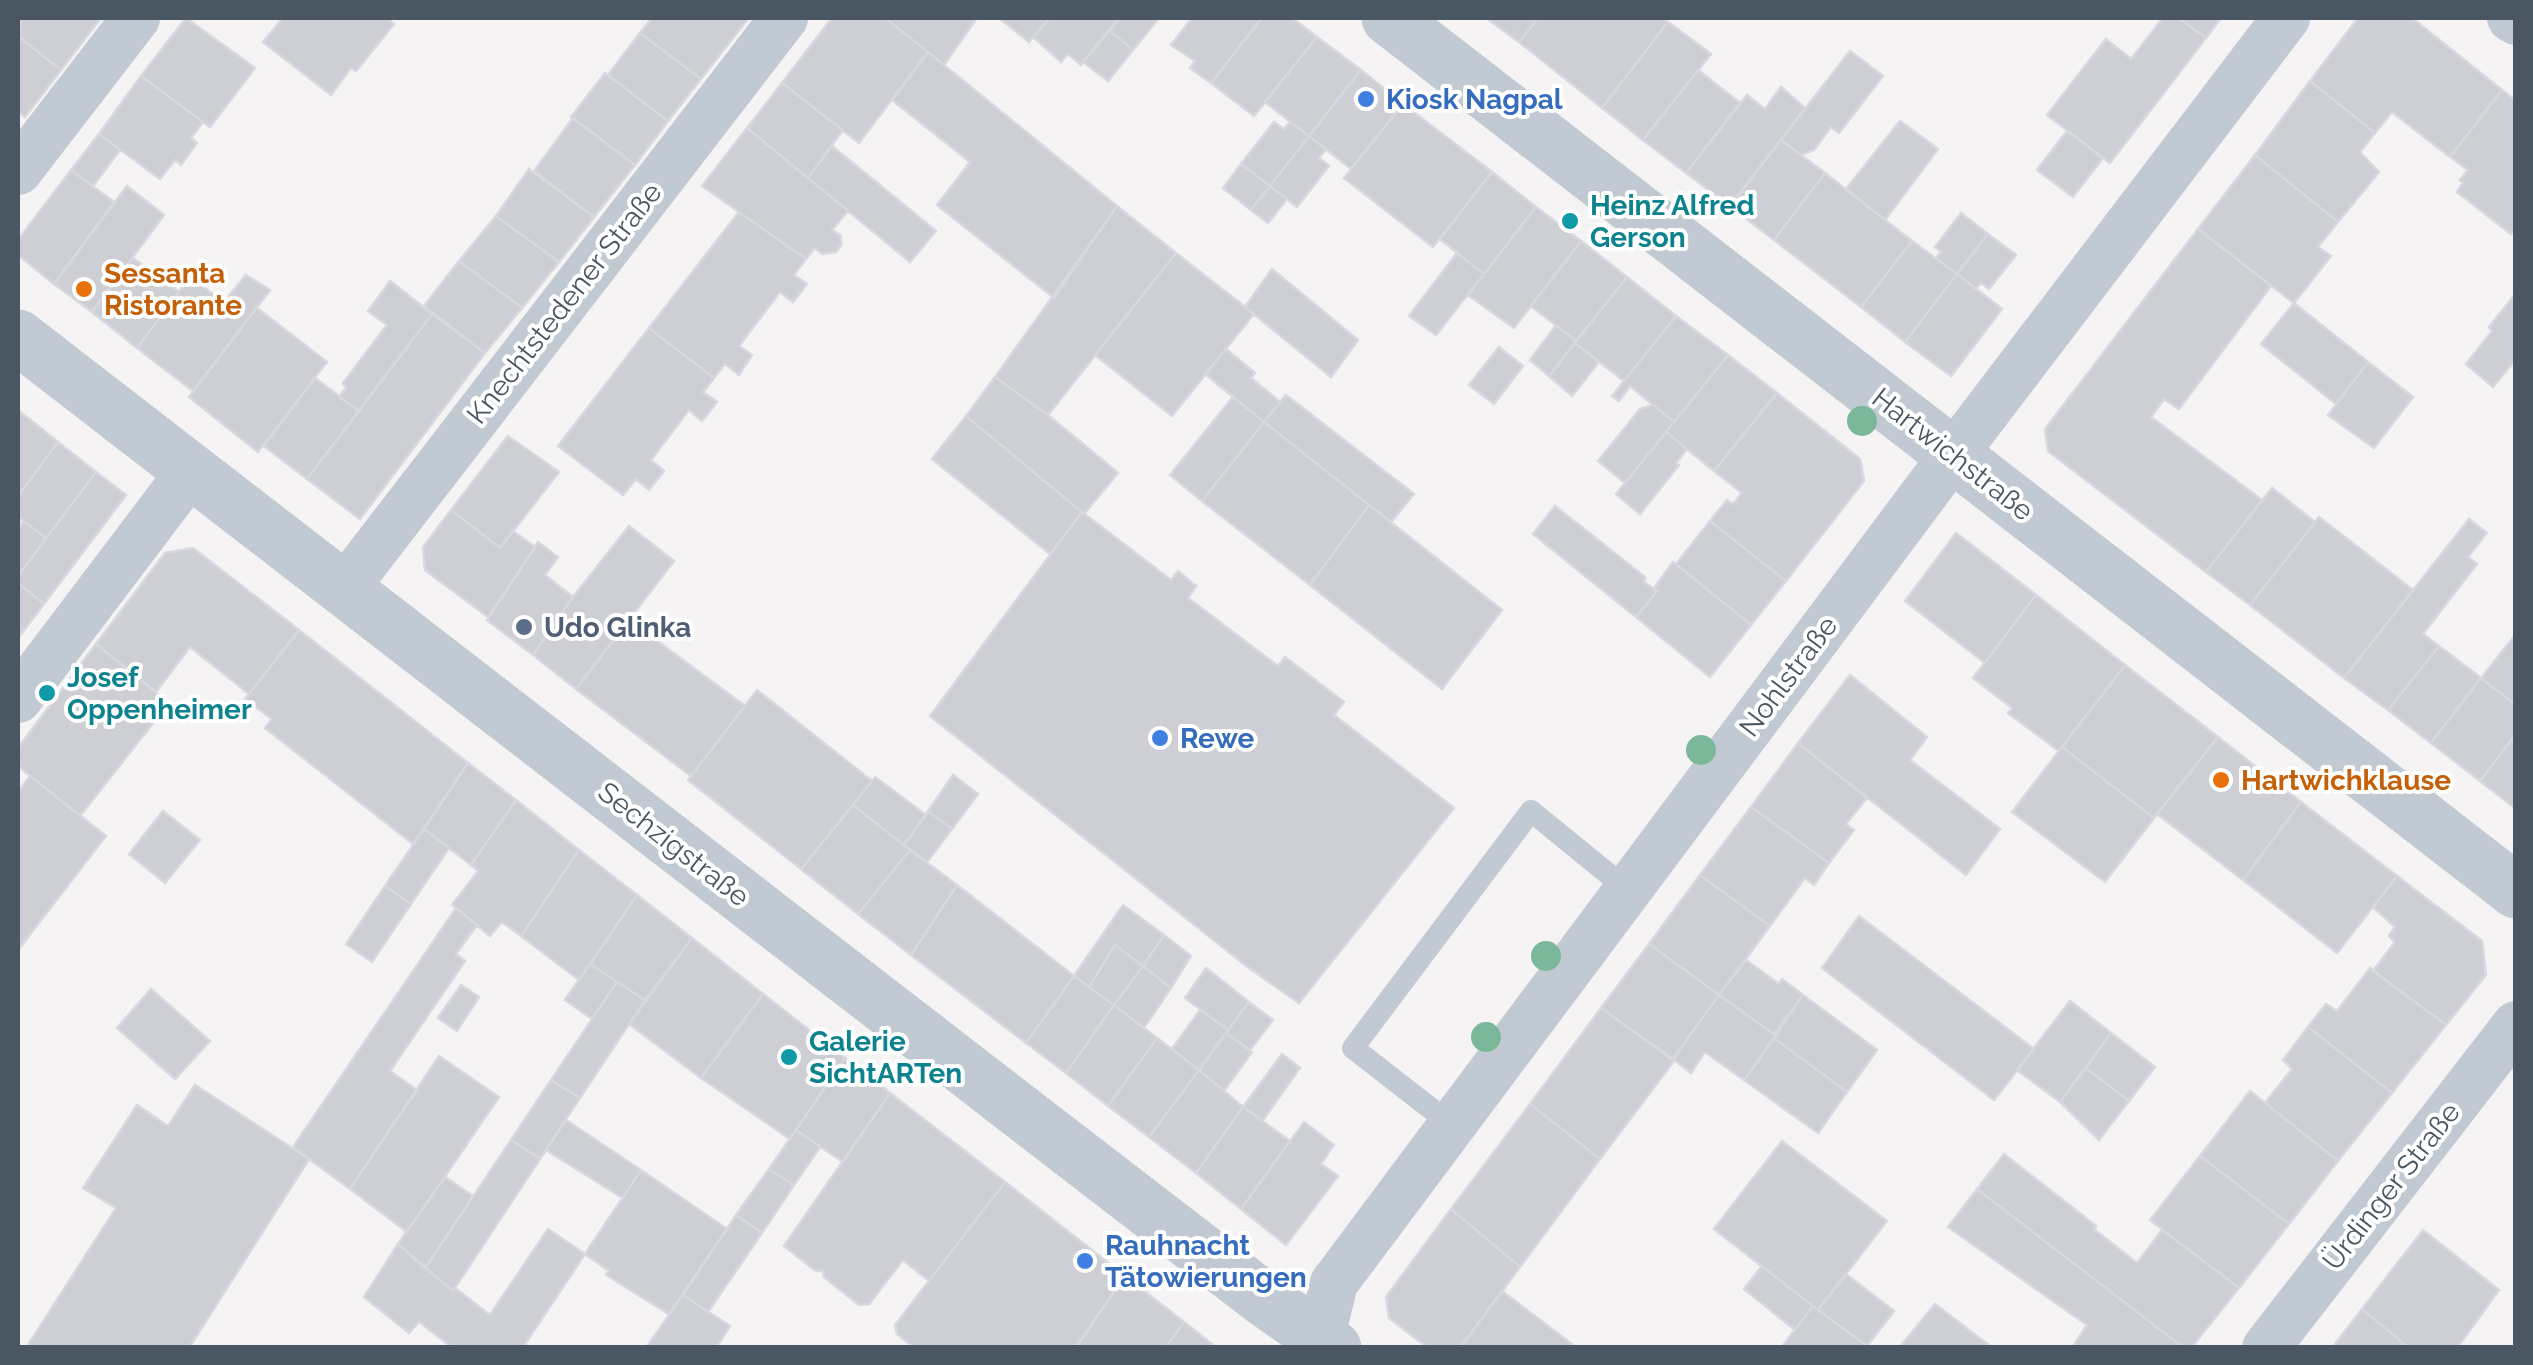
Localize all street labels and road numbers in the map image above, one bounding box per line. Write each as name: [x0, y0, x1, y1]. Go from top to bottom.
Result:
street label: Knechtstedener Straße: [460, 176, 669, 430]
street label: Hartwichstraße: [1866, 381, 2040, 528]
street label: Nohlstraße: [1733, 610, 1844, 743]
street label: Sechzigstraße: [592, 775, 756, 913]
street label: Ürdinger Straße: [2316, 1096, 2467, 1277]

